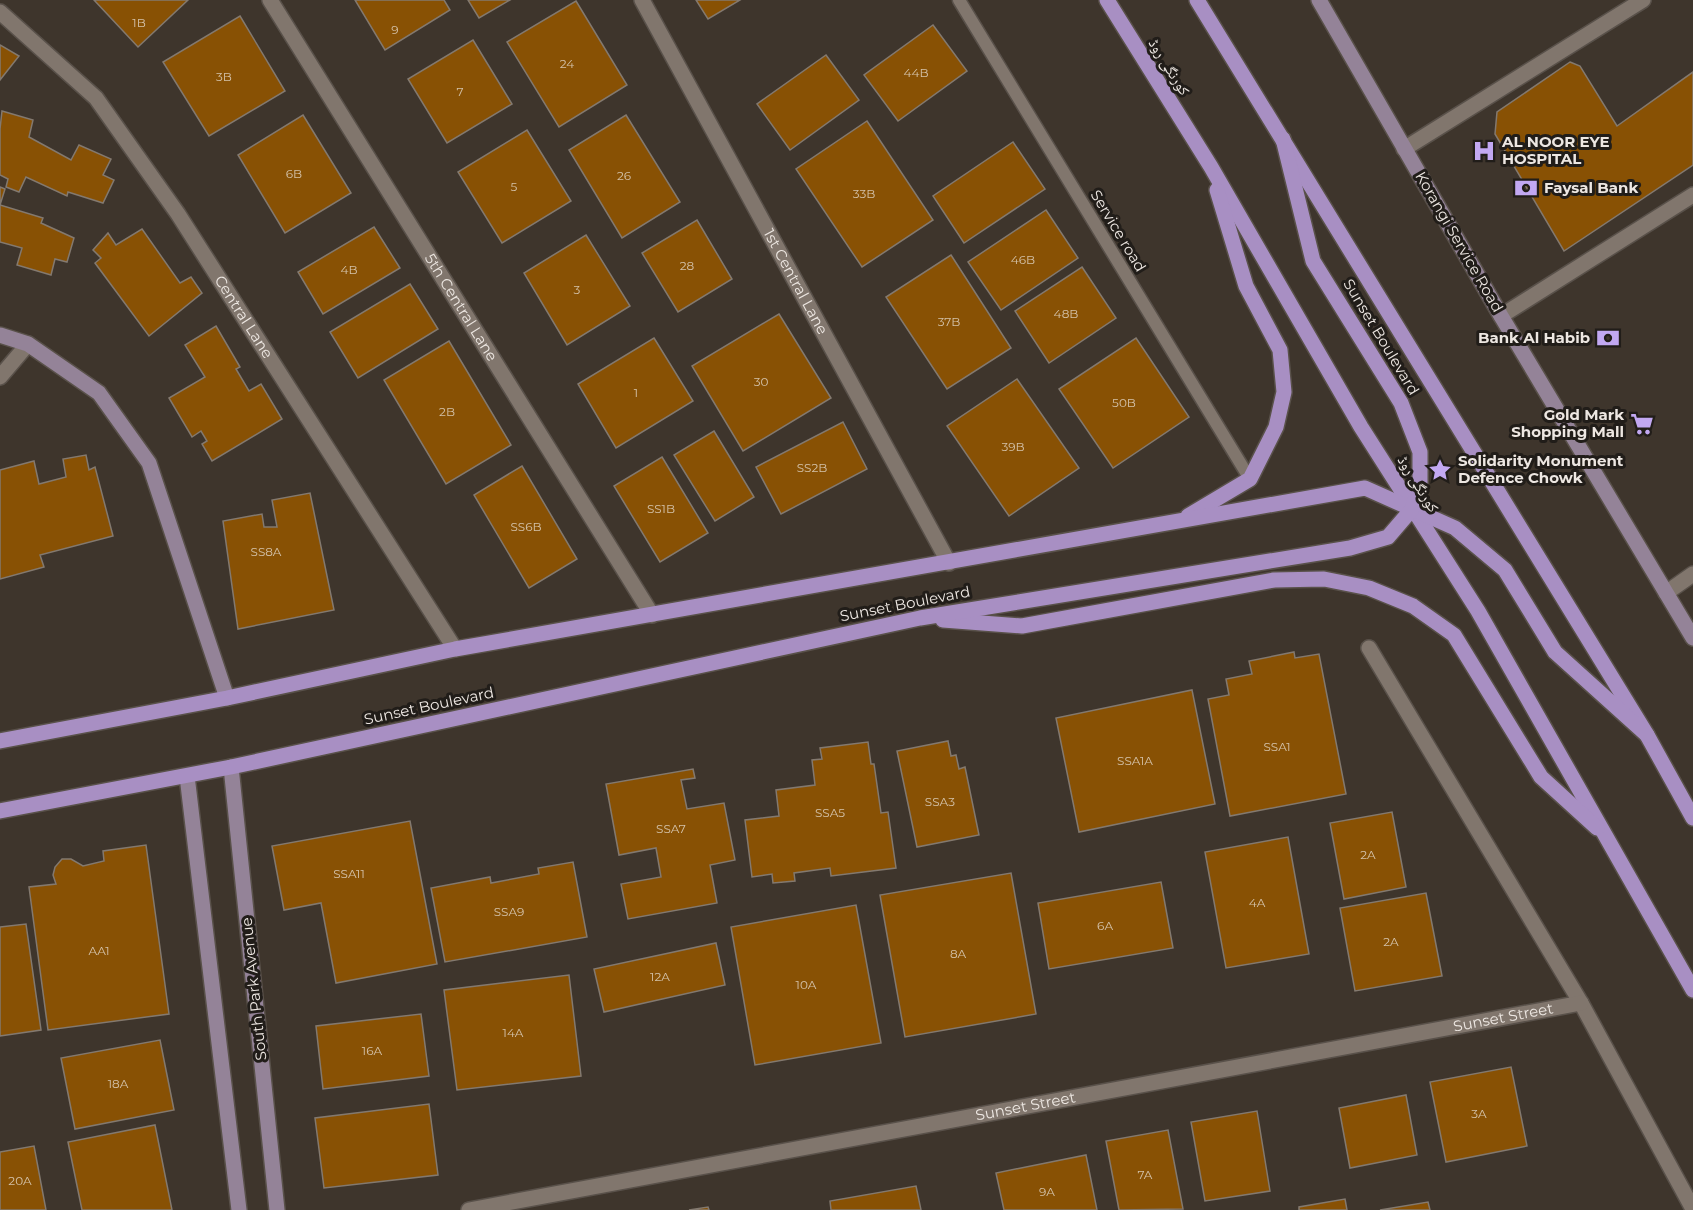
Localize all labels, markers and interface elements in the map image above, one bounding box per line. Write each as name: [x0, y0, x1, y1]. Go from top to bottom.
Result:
house number: 1B: [132, 15, 146, 30]
house number: 9: [391, 22, 399, 37]
street label: کورنگی روڈ: [1144, 35, 1194, 99]
house number: 24: [560, 56, 574, 71]
house number: 44B: [904, 65, 928, 80]
house number: 3B: [216, 69, 232, 84]
house number: 7: [456, 84, 464, 99]
place label: AL NOOR EYE HOSPITAL: [1501, 132, 1610, 168]
hospital icon: AL NOOR EYE HOSPITAL: [1471, 138, 1497, 164]
house number: 6B: [286, 166, 302, 181]
house number: 26: [617, 168, 631, 183]
street label: Korangi Service Road: [1411, 168, 1508, 316]
bank icon: Faysal Bank: [1513, 175, 1539, 201]
place label: Faysal Bank: [1544, 178, 1638, 197]
house number: 5: [511, 179, 518, 194]
house number: 33B: [853, 186, 875, 201]
street label: Service road: [1087, 186, 1150, 275]
street label: 1st Central Lane: [760, 225, 833, 338]
street label: 5th Central Lane: [421, 250, 502, 365]
house number: 46B: [1011, 252, 1035, 267]
house number: 28: [680, 258, 695, 273]
house number: 4B: [341, 262, 357, 277]
street label: Central Lane: [211, 272, 277, 362]
street label: Sunset Boulevard: [1339, 275, 1424, 398]
house number: 3: [574, 282, 581, 297]
house number: 48B: [1054, 306, 1078, 321]
house number: 37B: [938, 314, 960, 329]
bank icon: Bank Al Habib: [1595, 325, 1621, 351]
place label: Bank Al Habib: [1478, 328, 1590, 347]
house number: 30: [754, 374, 768, 389]
house number: 1: [634, 385, 638, 400]
house number: 50B: [1112, 395, 1136, 410]
house number: 2B: [439, 404, 455, 419]
place label: Gold Mark Shopping Mall: [1511, 405, 1624, 441]
supermarket icon: Gold Mark Shopping Mall: [1629, 411, 1655, 437]
house number: 39B: [1001, 439, 1025, 454]
place label: Solidarity Monument Defence Chowk: [1458, 451, 1624, 487]
street label: کورنگی روڈ: [1393, 452, 1443, 516]
place icon: Solidarity Monument Defence Chowk: [1427, 457, 1453, 483]
house number: SS2B: [797, 460, 827, 475]
house number: SS1B: [647, 501, 675, 516]
house number: SS6B: [510, 519, 542, 534]
house number: SS8A: [251, 544, 282, 559]
street label: Sunset Boulevard: [838, 582, 972, 625]
street label: Sunset Boulevard: [362, 682, 496, 729]
house number: SSA1: [1263, 739, 1291, 754]
house number: SSA1A: [1117, 753, 1153, 768]
house number: SSA3: [925, 794, 955, 809]
house number: SSA5: [815, 805, 845, 820]
house number: SSA7: [656, 821, 686, 836]
house number: 2A: [1360, 847, 1376, 862]
house number: SSA11: [333, 866, 365, 881]
house number: 4A: [1249, 895, 1266, 910]
house number: SSA9: [494, 904, 524, 919]
street label: South Park Avenue: [237, 917, 270, 1061]
house number: 6A: [1097, 918, 1113, 933]
house number: 2A: [1383, 934, 1399, 949]
house number: AA1: [88, 943, 110, 958]
house number: 8A: [950, 946, 966, 961]
house number: 12A: [650, 969, 670, 984]
house number: 10A: [796, 977, 817, 992]
street label: Sunset Street: [1452, 998, 1555, 1036]
house number: 14A: [503, 1025, 524, 1040]
house number: 16A: [362, 1043, 383, 1058]
house number: 18A: [108, 1076, 129, 1091]
street label: Sunset Street: [974, 1087, 1077, 1125]
house number: 3A: [1471, 1106, 1487, 1121]
house number: 7A: [1138, 1167, 1153, 1182]
house number: 20A: [8, 1173, 32, 1188]
house number: 9A: [1039, 1184, 1055, 1199]

